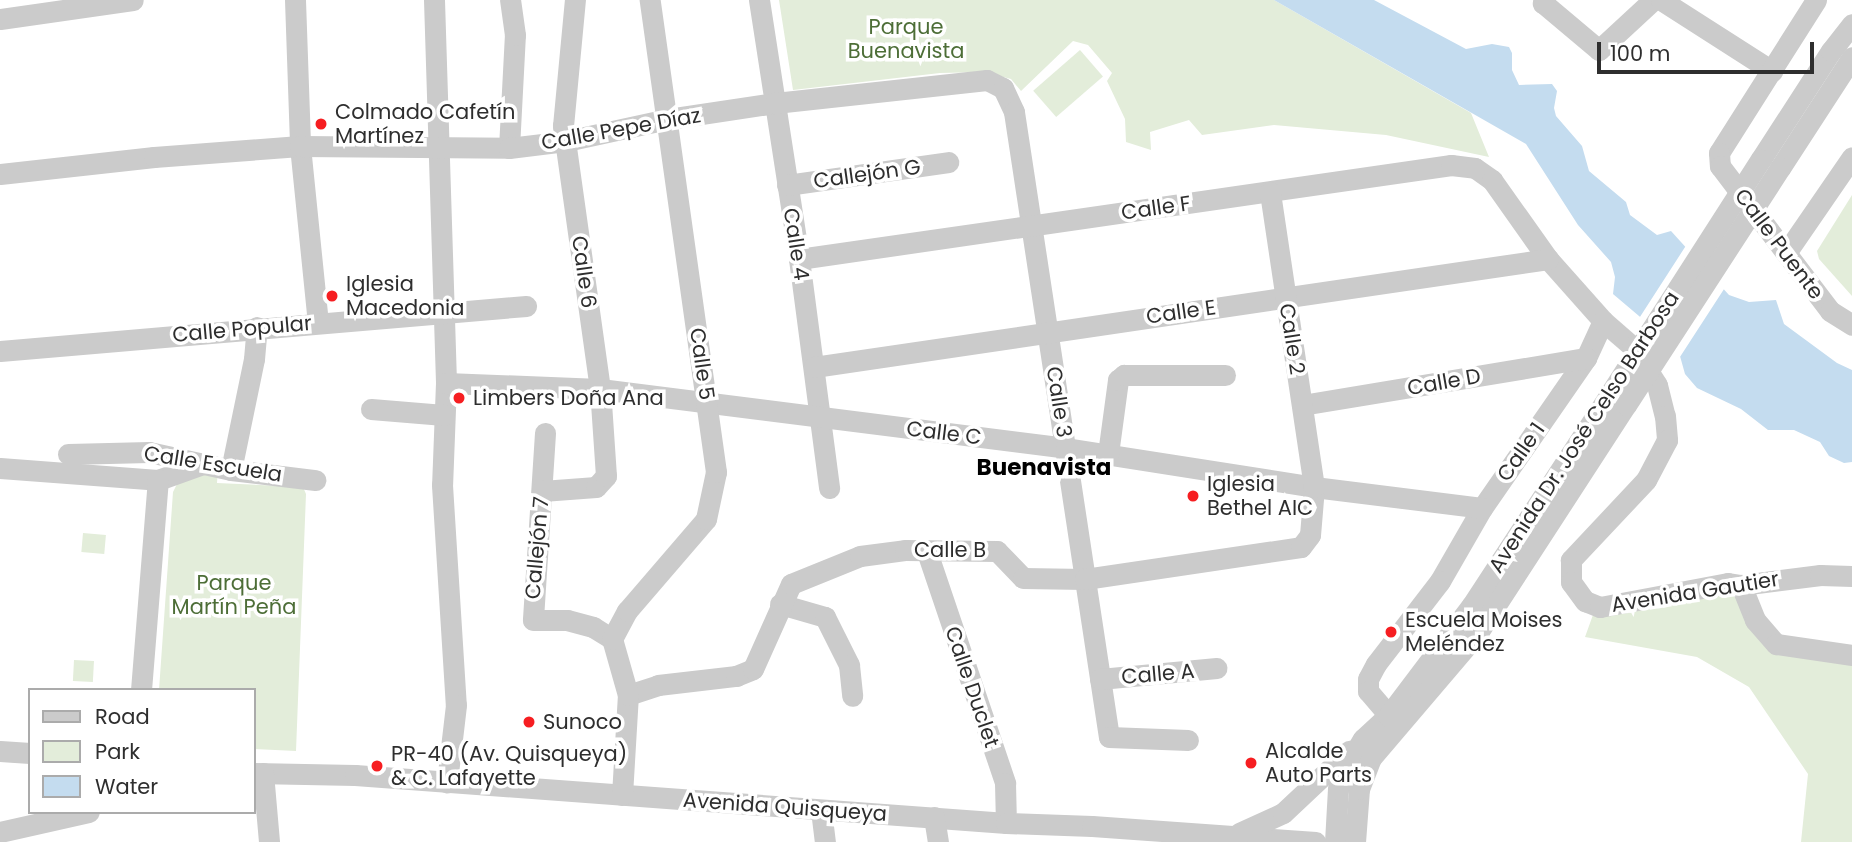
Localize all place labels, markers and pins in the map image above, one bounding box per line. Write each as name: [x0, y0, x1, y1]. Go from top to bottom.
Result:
place label: Colmado Cafetín Martínez: [335, 99, 515, 149]
marker: Colmado Cafetín Martínez: [313, 116, 329, 132]
place label: Iglesia Macedonia: [346, 271, 464, 321]
marker: Iglesia Macedonia: [324, 288, 340, 304]
place label: Limbers Doña Ana: [473, 385, 664, 411]
marker: Limbers Doña Ana: [451, 390, 467, 406]
place label: Iglesia Bethel AIC: [1207, 471, 1313, 521]
marker: Iglesia Bethel AIC: [1185, 488, 1201, 504]
place label: Escuela Moises Meléndez: [1405, 607, 1563, 657]
marker: Escuela Moises Meléndez: [1383, 624, 1399, 640]
place label: Sunoco: [543, 709, 622, 735]
marker: Sunoco: [521, 714, 537, 730]
place label: Alcalde Auto Parts: [1265, 738, 1372, 788]
place label: PR-40 (Av. Quisqueya) & C. Lafayette: [391, 741, 627, 791]
marker: Alcalde Auto Parts: [1243, 755, 1259, 771]
marker: PR-40 (Av. Quisqueya) & C. Lafayette: [369, 758, 385, 774]

